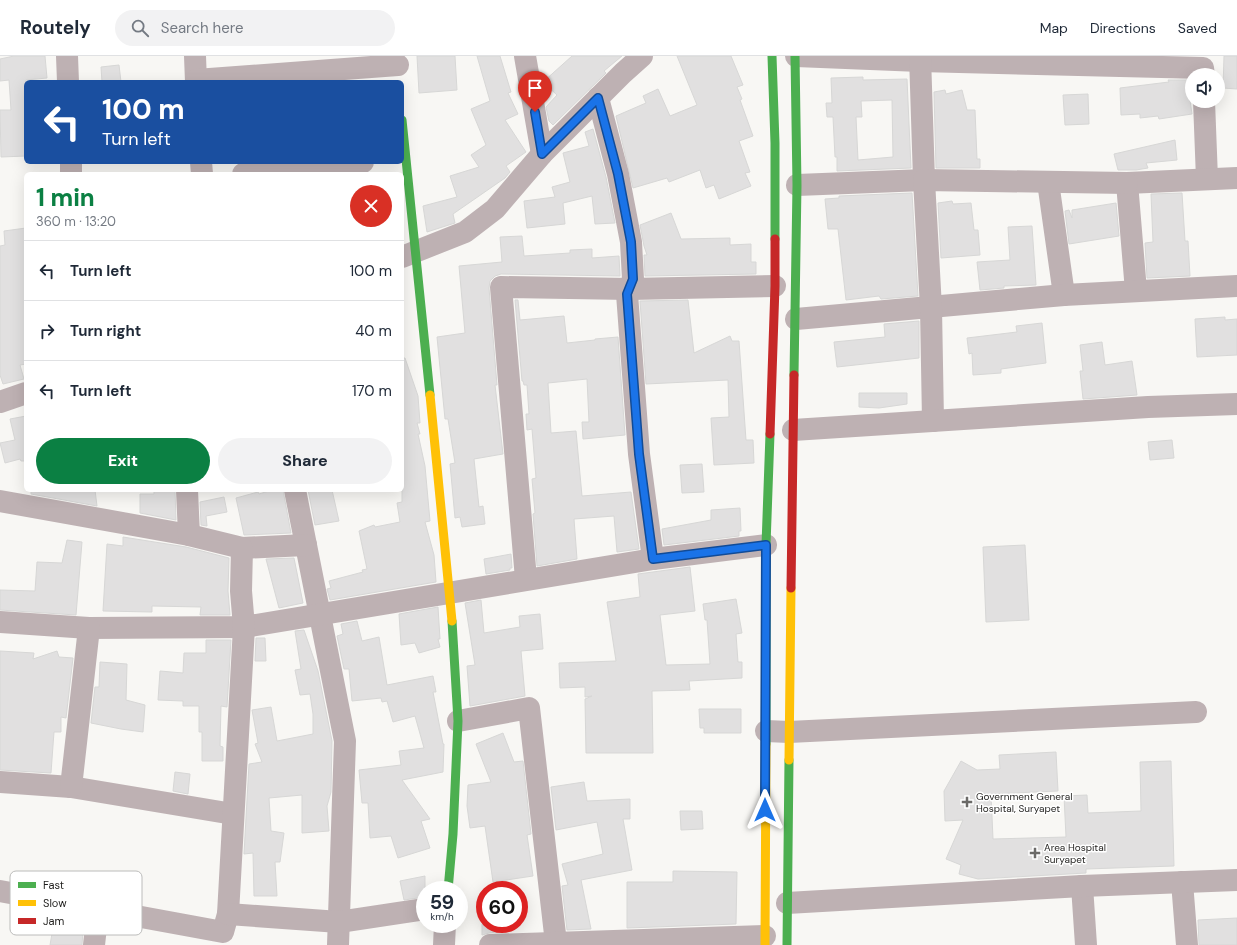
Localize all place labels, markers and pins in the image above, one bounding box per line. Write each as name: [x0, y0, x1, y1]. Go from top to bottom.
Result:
pin: [518, 71, 552, 112]
place label: Government General Hospital, Suryapet: [976, 790, 1072, 815]
marker: Government General Hospital, Suryapet: [961, 796, 973, 808]
place label: Area Hospital Suryapet: [1044, 841, 1106, 866]
marker: Area Hospital Suryapet: [1029, 847, 1041, 859]

